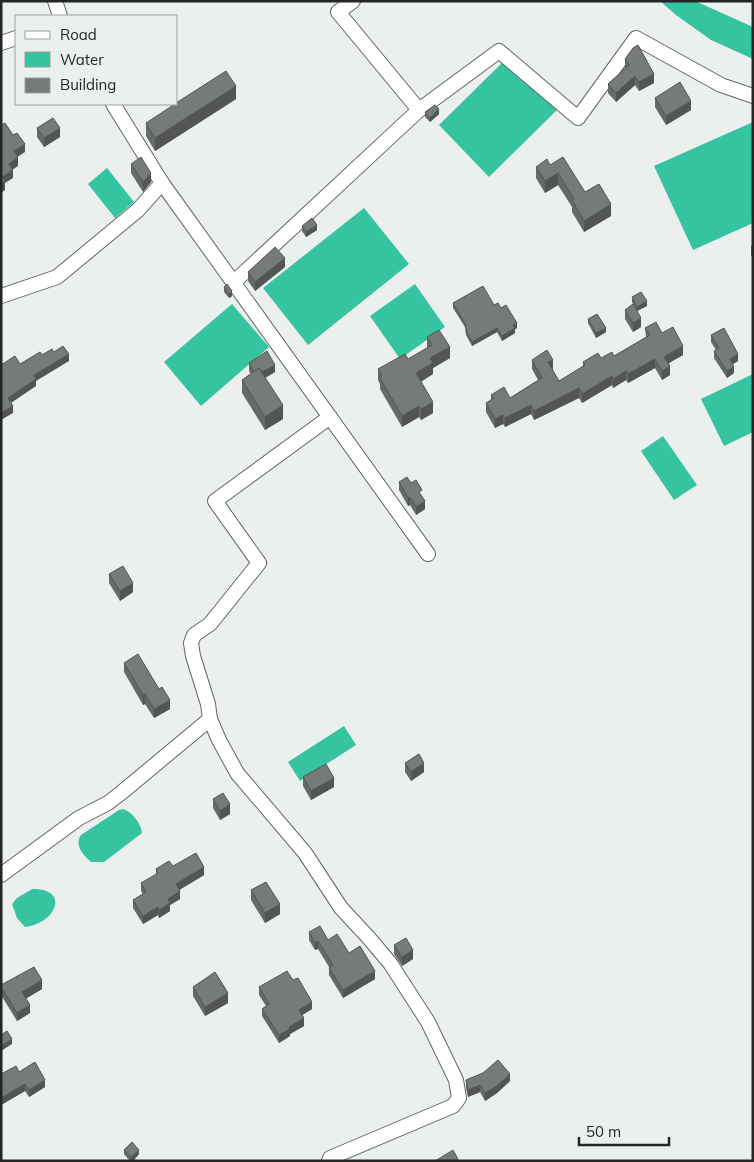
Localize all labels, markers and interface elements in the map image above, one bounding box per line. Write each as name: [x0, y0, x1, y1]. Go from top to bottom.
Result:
legend: [15, 15, 178, 105]
text: Road: [60, 25, 97, 44]
text: Water: [60, 50, 104, 69]
text: Building: [60, 75, 116, 94]
scale bar: [579, 1114, 669, 1146]
text: 50 m: [586, 1122, 621, 1141]

